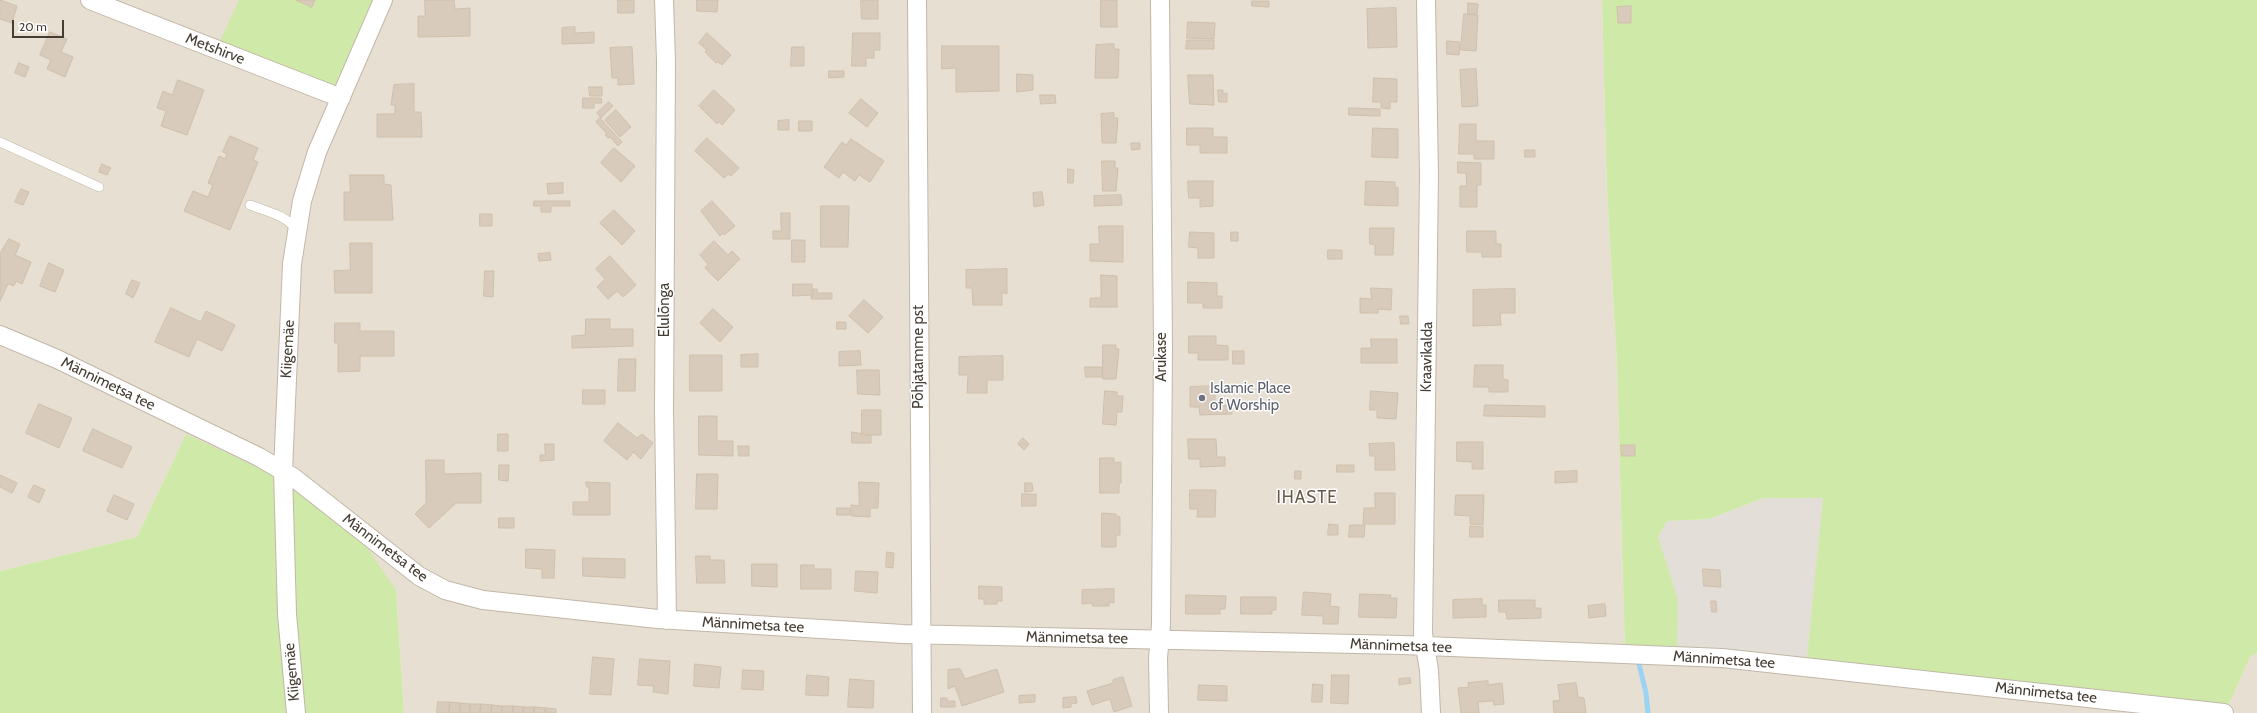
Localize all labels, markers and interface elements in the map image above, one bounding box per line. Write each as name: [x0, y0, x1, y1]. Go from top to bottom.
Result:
scale bar: [14, 12, 66, 38]
text: 20 m: [19, 19, 47, 34]
street label: Metshirve: [183, 30, 247, 68]
street label: Elulõnga: [656, 283, 674, 337]
street label: Põhjatamme pst: [910, 305, 928, 409]
street label: Kiigemäe: [277, 319, 299, 379]
street label: Kraavikalda: [1417, 322, 1437, 392]
street label: Arukase: [1153, 332, 1171, 382]
street label: Männimetsa tee: [58, 353, 158, 415]
place label: Islamic Place of Worship: [1210, 380, 1291, 415]
marker: Islamic Place of Worship: [1197, 393, 1207, 403]
district label: IHASTE: [1276, 488, 1338, 508]
street label: Männimetsa tee: [339, 510, 431, 586]
street label: Männimetsa tee: [701, 613, 805, 637]
street label: Männimetsa tee: [1026, 628, 1128, 648]
street label: Männimetsa tee: [1350, 635, 1452, 657]
street label: Kiigemäe: [280, 642, 304, 702]
street label: Männimetsa tee: [1672, 647, 1776, 673]
street label: Männimetsa tee: [1994, 679, 2098, 707]

